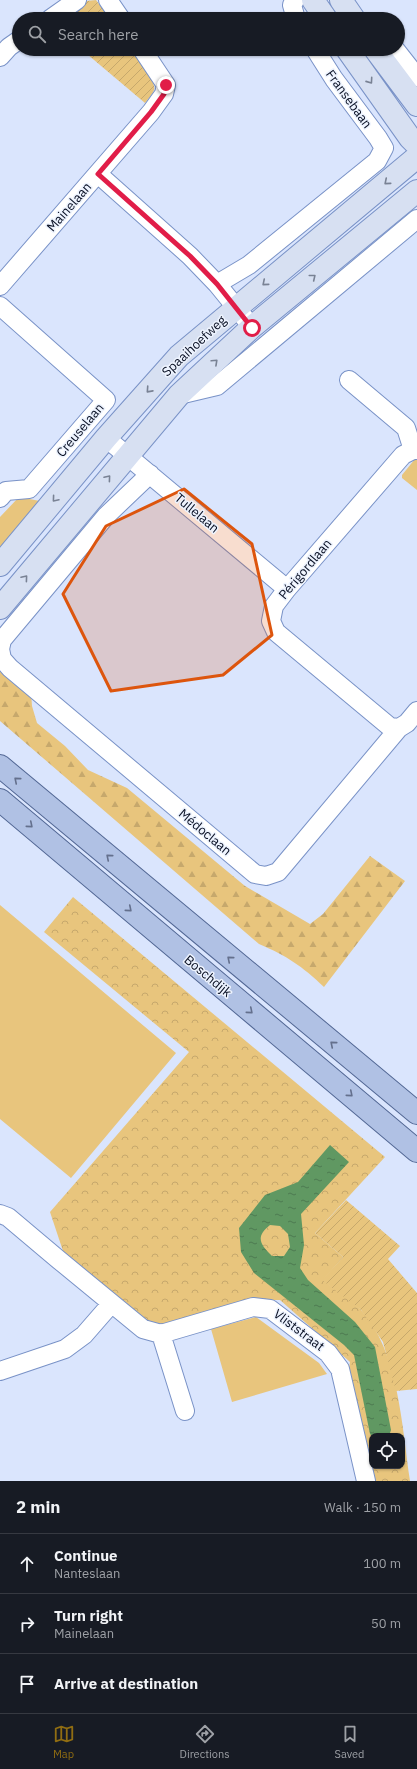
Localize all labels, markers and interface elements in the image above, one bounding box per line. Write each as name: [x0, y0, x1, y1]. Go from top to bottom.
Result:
search box: [12, 12, 405, 56]
icon: search: [26, 23, 48, 45]
text: Search here: [58, 25, 138, 44]
street label: Fransebaan: [322, 66, 376, 132]
route end: [157, 76, 175, 94]
one-way arrow: [365, 77, 373, 84]
one-way arrow: [384, 177, 391, 184]
street label: Mainelaan: [43, 179, 95, 235]
one-way arrow: [308, 274, 316, 281]
one-way arrow: [263, 278, 270, 285]
street label: Spaaihoefweg: [158, 312, 230, 380]
route start: [243, 319, 261, 337]
one-way arrow: [210, 359, 218, 367]
one-way arrow: [147, 385, 154, 392]
street label: Creuselaan: [52, 399, 108, 461]
one-way arrow: [104, 476, 111, 483]
street label: Tullelaan: [171, 489, 223, 537]
one-way arrow: [53, 494, 60, 501]
street label: Périgordlaan: [275, 535, 335, 603]
one-way arrow: [20, 575, 27, 583]
one-way arrow: [15, 778, 22, 785]
street label: Médoclaan: [175, 805, 235, 859]
one-way arrow: [25, 821, 32, 828]
one-way arrow: [107, 855, 114, 862]
one-way arrow: [125, 905, 132, 912]
street label: Boschdijk: [181, 951, 235, 1001]
one-way arrow: [228, 956, 235, 963]
one-way arrow: [245, 1006, 253, 1013]
one-way arrow: [330, 1041, 338, 1048]
one-way arrow: [345, 1090, 352, 1097]
street label: Vliststraat: [270, 1305, 328, 1355]
map controls: [369, 1433, 405, 1469]
button: locate: [369, 1433, 405, 1469]
text: 2 min: [16, 1496, 60, 1518]
text: Walk · 150 m: [324, 1499, 401, 1516]
text: Continue: [54, 1546, 118, 1565]
icon: ahead: [16, 1553, 38, 1575]
text: 100 m: [363, 1555, 401, 1572]
text: Nanteslaan: [54, 1565, 120, 1582]
text: Turn right: [54, 1606, 123, 1625]
icon: right: [16, 1613, 38, 1635]
text: 50 m: [371, 1615, 401, 1632]
text: Mainelaan: [54, 1625, 114, 1642]
icon: arrive: [16, 1673, 38, 1695]
text: Arrive at destination: [54, 1674, 198, 1693]
tab: Map: [53, 1723, 75, 1761]
tab: Directions: [180, 1723, 230, 1761]
tab: Saved: [335, 1723, 364, 1761]

